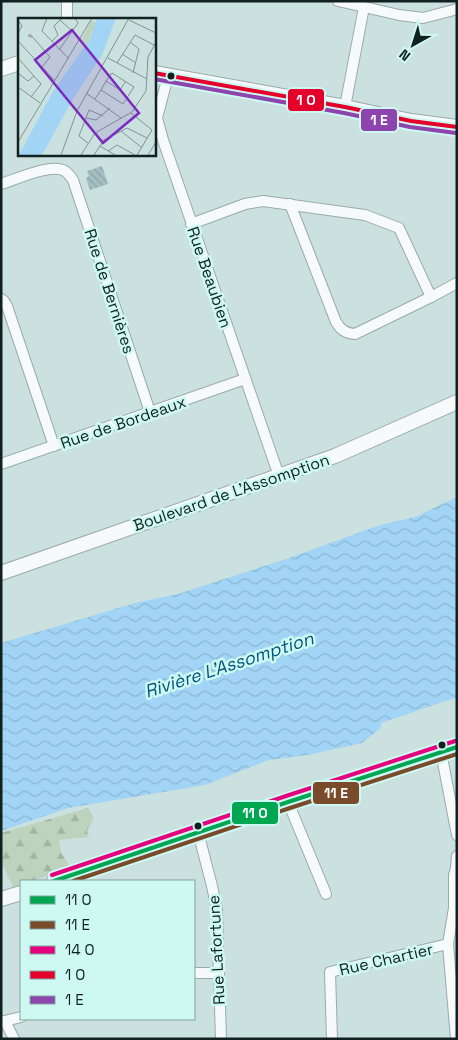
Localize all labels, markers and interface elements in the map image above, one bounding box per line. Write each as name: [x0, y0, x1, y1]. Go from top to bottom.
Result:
inset map: [18, 18, 155, 155]
north arrow: [388, 20, 438, 70]
text: N: [396, 45, 414, 65]
unlabelled marker: [166, 71, 176, 81]
line badge: 1 O: [287, 88, 325, 112]
text: 1 O: [296, 91, 316, 109]
line badge: 1 E: [360, 108, 398, 132]
text: 1 E: [370, 111, 388, 129]
street label: Rue Beaubien: [182, 224, 237, 331]
street label: Rue de Bernières: [79, 226, 140, 356]
street label: Rue de Bordeaux: [58, 391, 189, 454]
street label: Boulevard de L'Assomption: [130, 449, 332, 536]
water label: Rivière L'Assomption: [142, 626, 317, 703]
unlabelled marker: [437, 740, 447, 750]
line badge: 11 E: [312, 781, 360, 805]
text: 11 E: [324, 784, 348, 802]
line badge: 11 O: [231, 801, 279, 825]
text: 11 O: [242, 804, 268, 822]
unlabelled marker: [193, 821, 203, 831]
legend: [20, 880, 195, 1020]
text: 11 O: [65, 890, 91, 909]
street label: Rue Lafortune: [203, 895, 230, 1005]
text: 11 E: [65, 915, 90, 934]
street label: Rue Chartier: [337, 939, 435, 980]
text: 14 O: [65, 940, 95, 959]
text: 1 O: [65, 965, 85, 984]
text: 1 E: [65, 990, 84, 1009]

